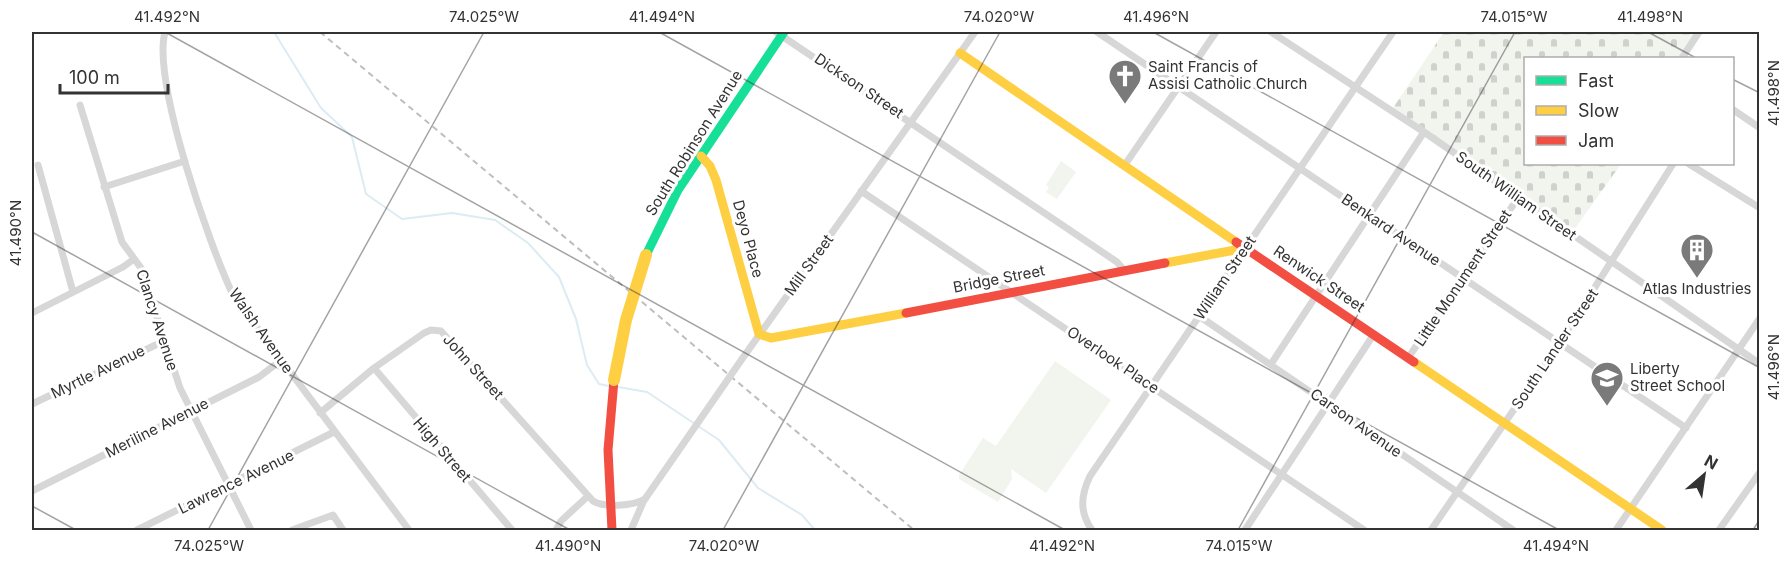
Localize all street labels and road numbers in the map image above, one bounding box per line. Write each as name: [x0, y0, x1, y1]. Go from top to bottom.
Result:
street label: Dickson Street: [811, 49, 908, 122]
street label: South Robinson Avenue: [641, 66, 746, 219]
street label: South William Street: [1452, 147, 1580, 244]
street label: Benkard Avenue: [1338, 189, 1445, 270]
street label: Deyo Place: [729, 198, 768, 280]
street label: Little Monument Street: [1410, 206, 1515, 350]
street label: Mill Street: [780, 230, 837, 299]
street label: William Street: [1189, 232, 1260, 323]
street label: Renwick Street: [1270, 241, 1369, 316]
street label: Bridge Street: [951, 260, 1046, 297]
street label: Clancy Avenue: [132, 267, 183, 373]
street label: Walsh Avenue: [225, 284, 298, 377]
street label: South Lander Street: [1507, 285, 1602, 413]
street label: Overlook Place: [1064, 322, 1163, 397]
street label: John Street: [439, 330, 508, 403]
street label: Myrtle Avenue: [48, 341, 148, 402]
street label: Carson Avenue: [1307, 384, 1406, 461]
street label: Meriline Avenue: [102, 393, 212, 462]
street label: High Street: [409, 413, 476, 486]
street label: Lawrence Avenue: [175, 445, 297, 518]

